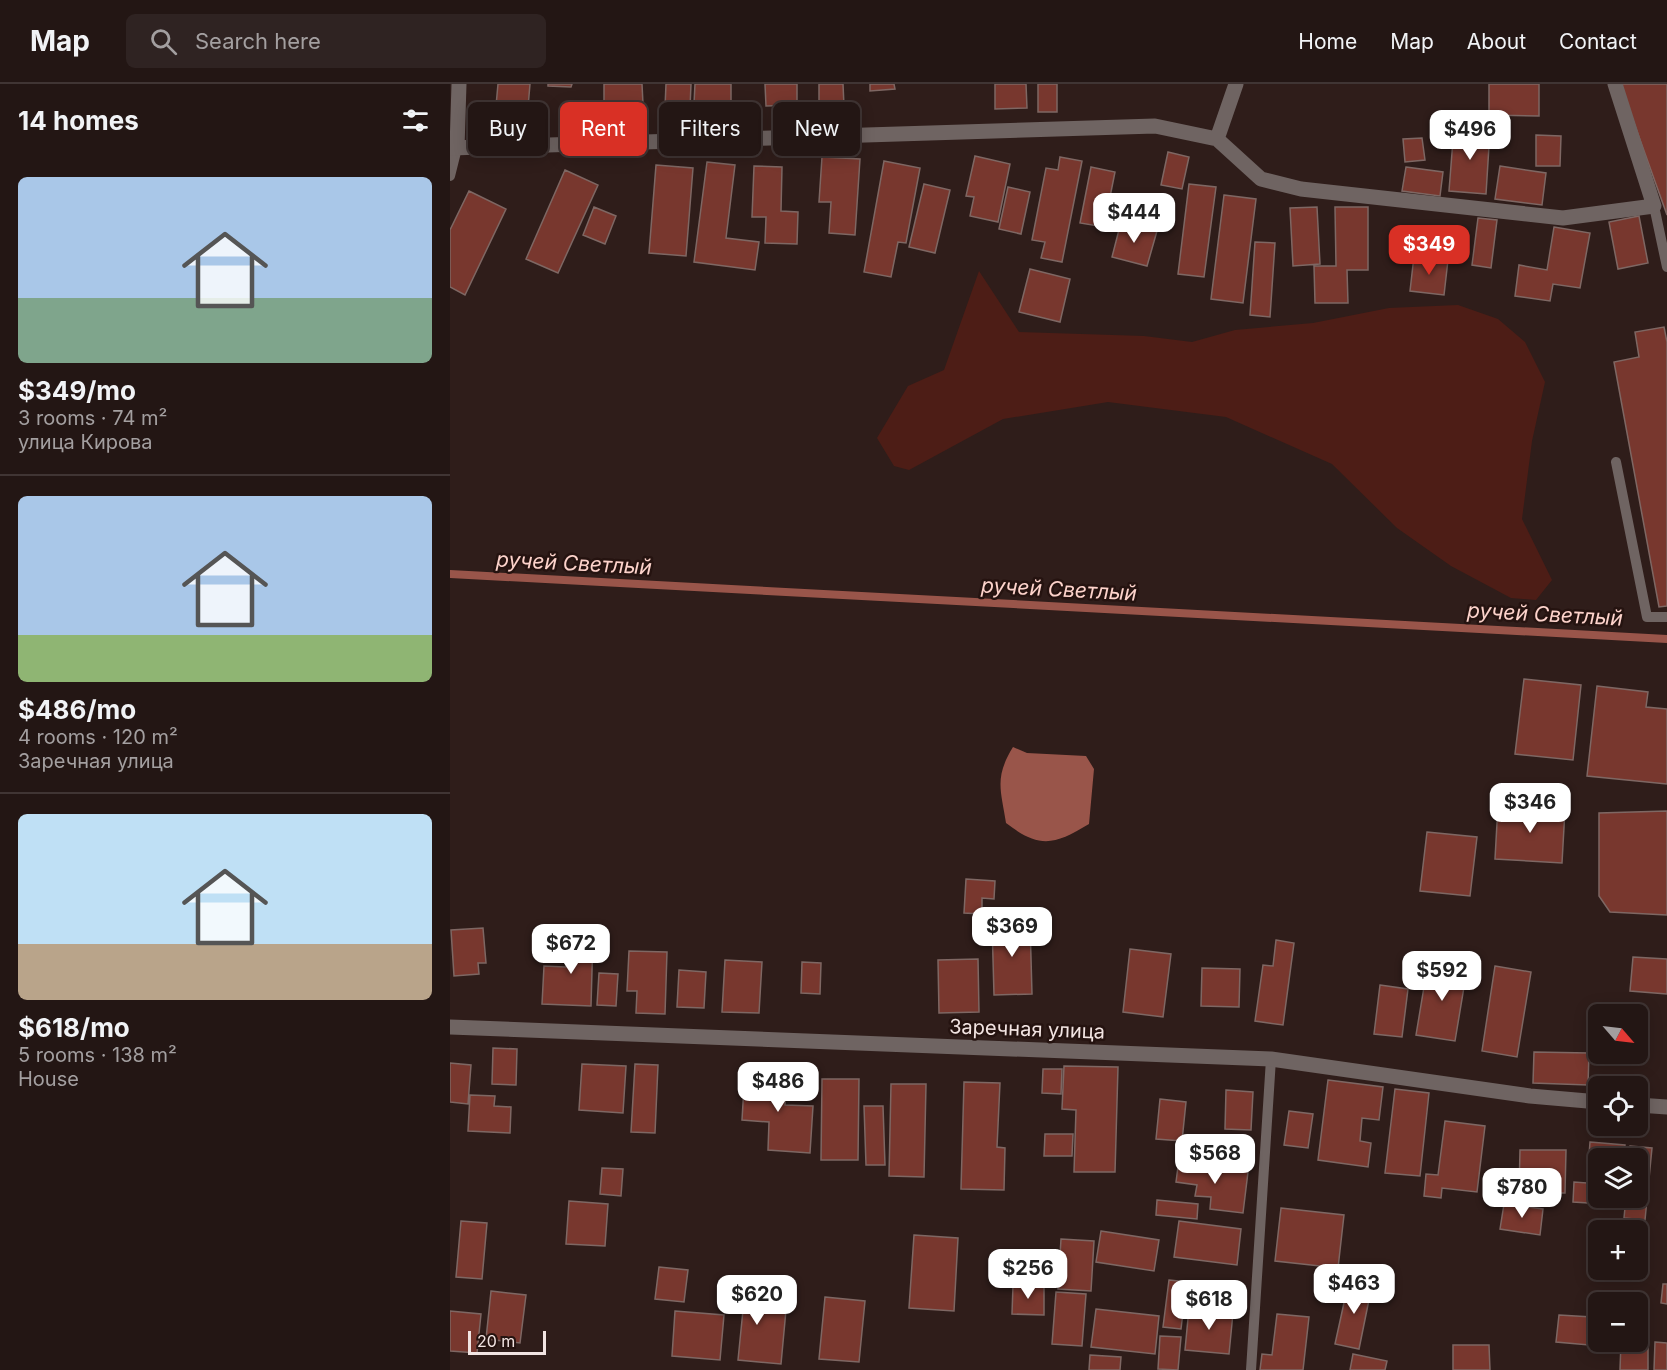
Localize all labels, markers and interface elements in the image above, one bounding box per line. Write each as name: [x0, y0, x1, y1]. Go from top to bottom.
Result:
search box: [126, 14, 546, 68]
text: Map: [30, 24, 90, 58]
icon: search: [147, 25, 180, 58]
text: Search here: [195, 28, 321, 54]
text: Home: [1298, 29, 1357, 54]
text: Map: [1390, 29, 1434, 54]
text: About: [1467, 29, 1526, 54]
text: Contact: [1559, 29, 1637, 54]
chip: Buy: [468, 102, 548, 156]
chip: Rent: [560, 102, 647, 156]
chip: Filters: [659, 102, 761, 156]
chip: New: [773, 102, 860, 156]
icon: filters: [399, 104, 432, 137]
text: 14 homes: [18, 105, 139, 136]
pin: $496: [1434, 110, 1506, 161]
text: $496: [1444, 117, 1496, 141]
pin: $444: [1098, 193, 1170, 244]
text: $444: [1107, 200, 1161, 224]
icon: home: [171, 216, 279, 324]
pin: $349: [1393, 225, 1465, 276]
text: $349: [1403, 232, 1455, 256]
text: $349/mo: [18, 375, 136, 406]
text: 3 rooms · 74 m²: [18, 406, 167, 430]
text: улица Кирова: [18, 430, 153, 454]
icon: home: [171, 535, 279, 643]
water label: ручей Светлый: [495, 546, 652, 580]
water label: ручей Светлый: [980, 572, 1137, 606]
water label: ручей Светлый: [1466, 597, 1623, 631]
text: $486/mo: [18, 694, 136, 725]
text: 4 rooms · 120 m²: [18, 725, 178, 749]
text: Заречная улица: [18, 749, 174, 773]
pin: $346: [1494, 783, 1566, 834]
text: $346: [1504, 790, 1556, 814]
icon: home: [171, 853, 279, 961]
pin: $369: [976, 907, 1048, 958]
text: $369: [986, 914, 1038, 938]
pin: $672: [535, 924, 607, 975]
text: $672: [546, 931, 596, 955]
pin: $592: [1406, 951, 1478, 1002]
text: $592: [1416, 958, 1468, 982]
north arrow: [1588, 1004, 1648, 1064]
map controls: [1588, 1004, 1648, 1352]
text: $618/mo: [18, 1012, 130, 1043]
street label: Заречная улица: [949, 1014, 1105, 1044]
text: 5 rooms · 138 m²: [18, 1043, 177, 1067]
pin: $486: [742, 1062, 814, 1113]
text: House: [18, 1067, 79, 1091]
text: $486: [752, 1069, 804, 1093]
button: locate: [1588, 1076, 1648, 1136]
pin: $568: [1179, 1134, 1251, 1185]
text: $568: [1189, 1141, 1241, 1165]
button: layers: [1588, 1148, 1648, 1208]
pin: $780: [1486, 1168, 1558, 1219]
text: $780: [1497, 1175, 1547, 1199]
button: +: [1588, 1220, 1648, 1280]
pin: $256: [992, 1249, 1064, 1300]
text: $256: [1002, 1256, 1054, 1280]
pin: $463: [1318, 1264, 1390, 1315]
text: $463: [1328, 1271, 1380, 1295]
pin: $620: [721, 1275, 793, 1326]
pin: $618: [1173, 1280, 1245, 1331]
text: $620: [731, 1282, 783, 1306]
text: $618: [1185, 1287, 1233, 1311]
button: −: [1588, 1292, 1648, 1352]
scale bar: [468, 1328, 546, 1356]
text: 20 m: [477, 1331, 515, 1351]

